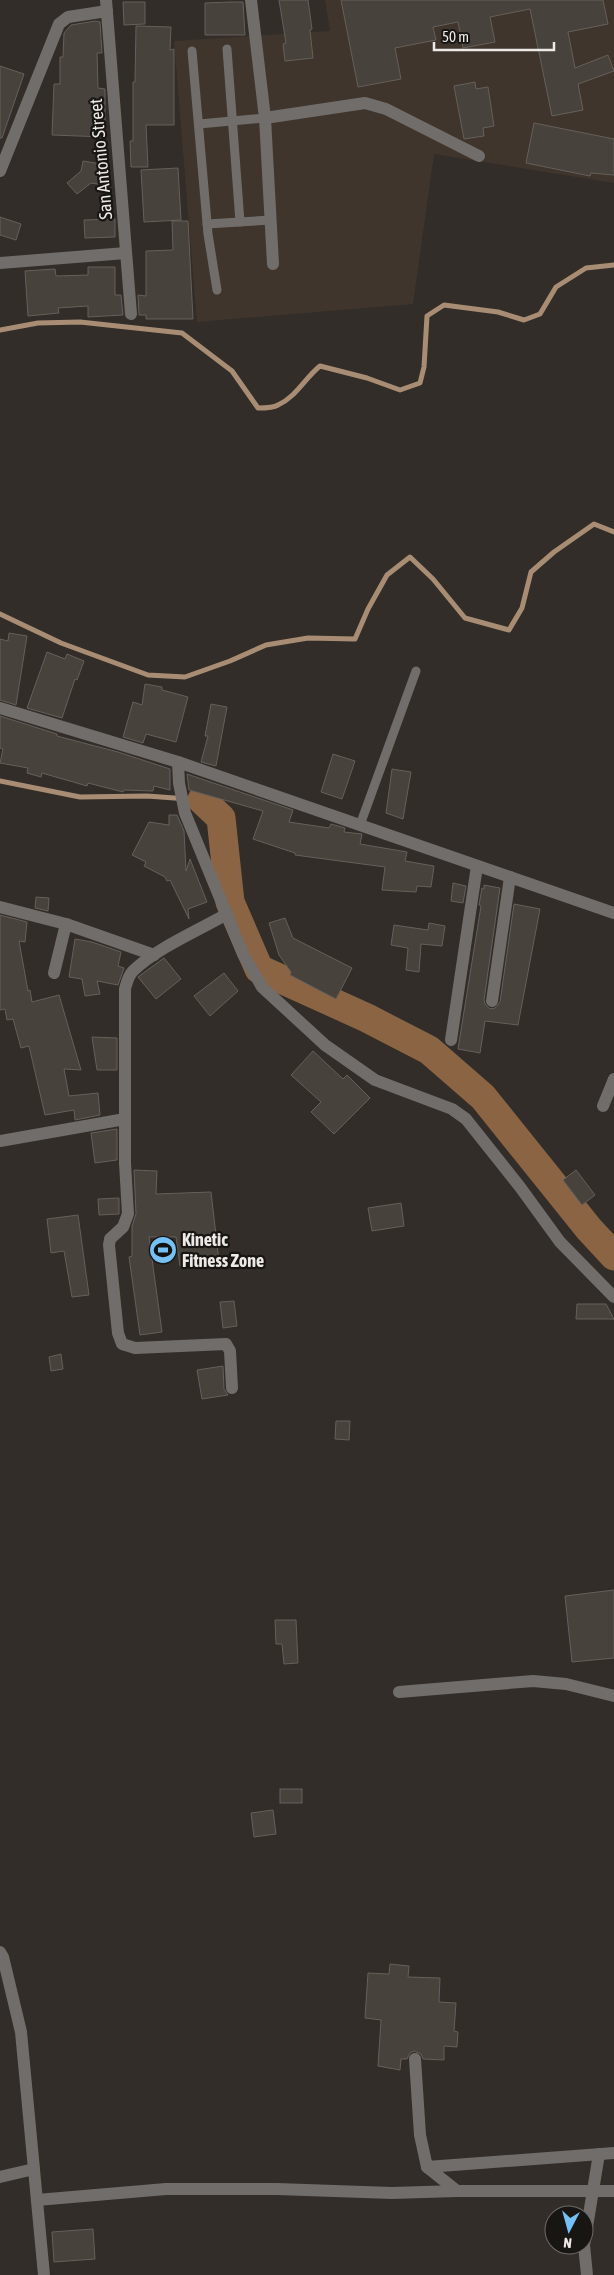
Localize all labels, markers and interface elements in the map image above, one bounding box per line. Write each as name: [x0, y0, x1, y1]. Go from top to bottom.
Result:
scale bar: [434, 20, 554, 52]
text: 50 m: [442, 28, 469, 45]
street label: San Antonio Street: [85, 98, 116, 220]
place label: Kinetic Fitness Zone: [182, 1229, 264, 1271]
sports icon: Kinetic Fitness Zone: [148, 1235, 178, 1265]
north arrow: [544, 2205, 594, 2255]
text: N: [563, 2235, 573, 2251]

